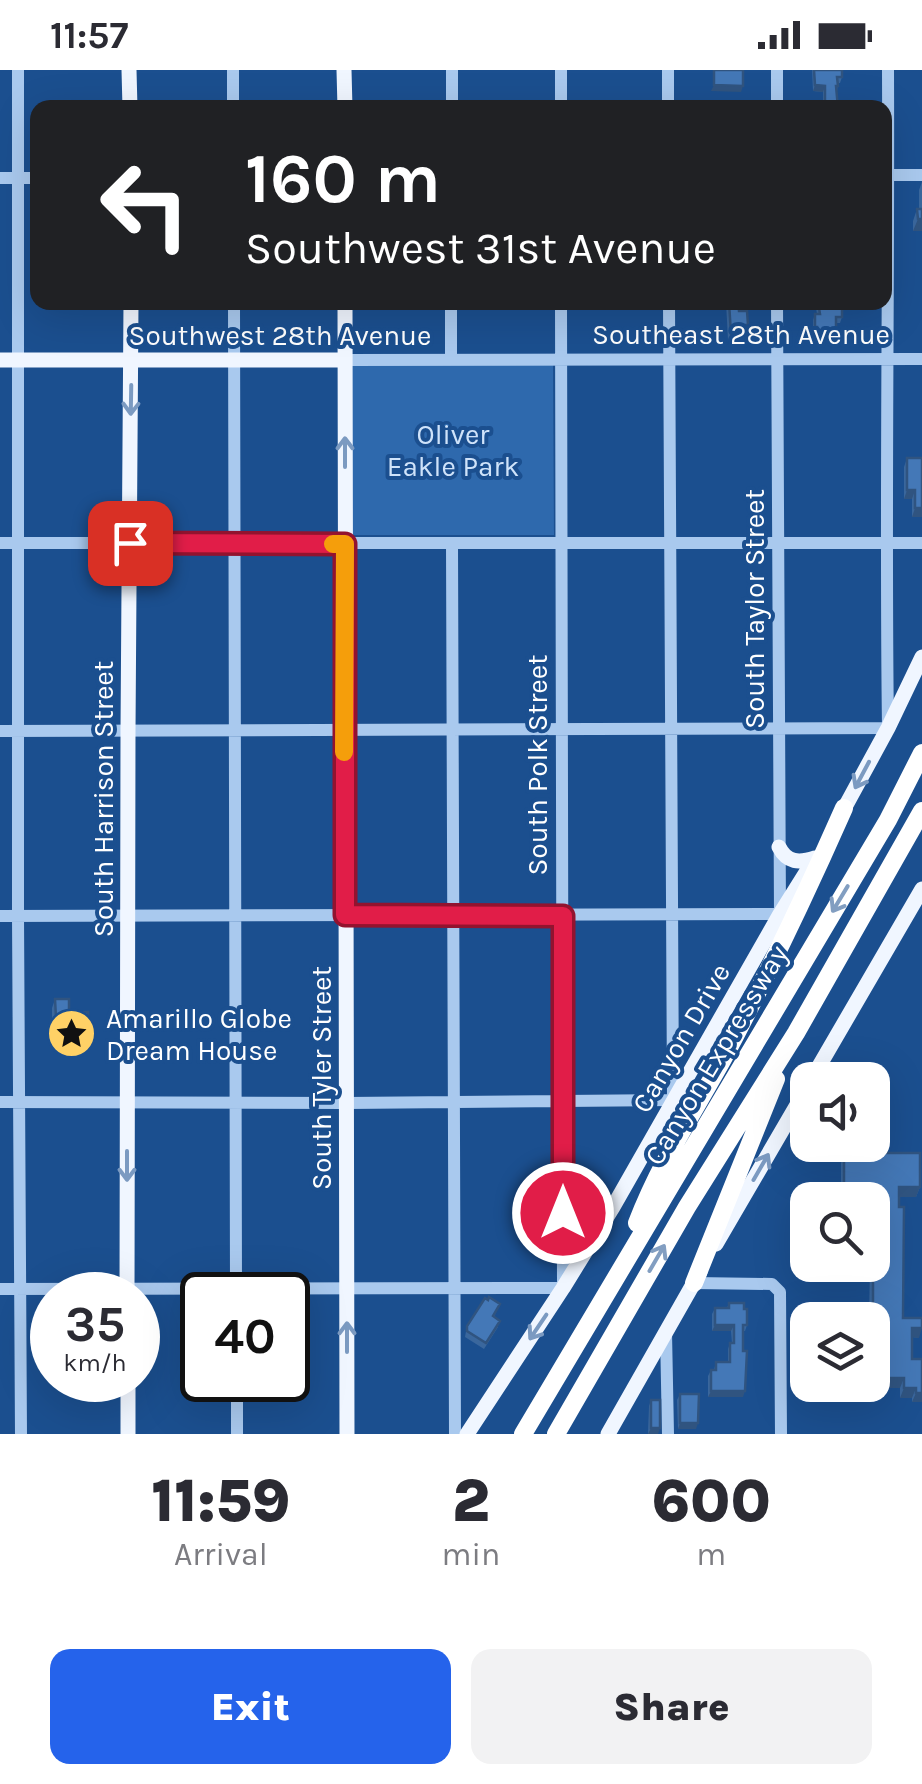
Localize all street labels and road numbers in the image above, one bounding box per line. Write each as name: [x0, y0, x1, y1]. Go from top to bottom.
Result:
street label: Southeast 28th Avenue: [592, 318, 890, 351]
street label: Southwest 28th Avenue: [129, 319, 431, 352]
street label: South Taylor Street: [738, 489, 771, 729]
street label: South Polk Street: [521, 654, 554, 876]
street label: South Harrison Street: [87, 661, 120, 937]
street label: Canyon Expressway: [637, 939, 795, 1171]
street label: Canyon Drive: [625, 958, 737, 1118]
street label: South Tyler Street: [305, 966, 338, 1190]

